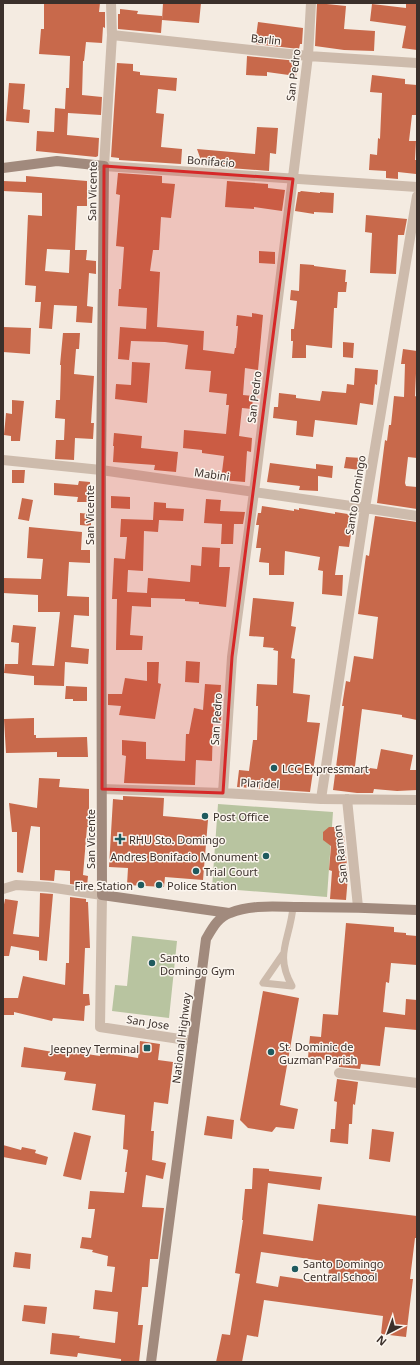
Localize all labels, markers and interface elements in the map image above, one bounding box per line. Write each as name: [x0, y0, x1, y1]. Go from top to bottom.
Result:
street label: Barlin: [250, 30, 282, 48]
street label: San Pedro: [282, 48, 304, 102]
street label: Bonifacio: [186, 152, 236, 170]
street label: San Vicente: [84, 161, 100, 221]
street label: San Pedro: [243, 370, 265, 424]
street label: Santo Domingo: [341, 454, 369, 536]
street label: Mabini: [193, 464, 231, 484]
street label: San Vicente: [82, 485, 97, 545]
street label: San Pedro: [207, 692, 225, 746]
place label: LCC Expressmart: [282, 761, 369, 776]
marker: LCC Expressmart: [269, 763, 279, 773]
street label: Plaridel: [240, 774, 280, 792]
street label: San Vicente: [83, 809, 98, 869]
place label: Post Office: [213, 809, 269, 824]
marker: Post Office: [200, 811, 210, 821]
street label: San Ramon: [329, 824, 351, 884]
place label: RHU Sto. Domingo: [129, 832, 226, 847]
marker: RHU Sto. Domingo: [114, 833, 126, 845]
place label: Andres Bonifacio Monument: [110, 849, 258, 864]
marker: Andres Bonifacio Monument: [261, 851, 271, 861]
place label: Trial Court: [204, 864, 258, 879]
marker: Trial Court: [191, 866, 201, 876]
place label: Fire Station: [75, 878, 133, 893]
place label: Police Station: [167, 878, 237, 893]
marker: Fire Station: [136, 880, 146, 890]
marker: Police Station: [154, 880, 164, 890]
place label: Santo Domingo Gym: [160, 950, 235, 978]
marker: Santo Domingo Gym: [147, 958, 157, 968]
street label: National Highway: [168, 991, 194, 1084]
street label: San Jose: [126, 1011, 170, 1033]
place label: St. Dominic de Guzman Parish: [279, 1039, 357, 1067]
place label: Jeepney Terminal: [50, 1041, 139, 1056]
marker: Jeepney Terminal: [142, 1043, 152, 1053]
marker: St. Dominic de Guzman Parish: [266, 1047, 276, 1057]
place label: Santo Domingo Central School: [303, 1256, 384, 1284]
marker: Santo Domingo Central School: [290, 1264, 300, 1274]
north arrow: [368, 1313, 408, 1353]
text: N: [373, 1332, 389, 1350]

